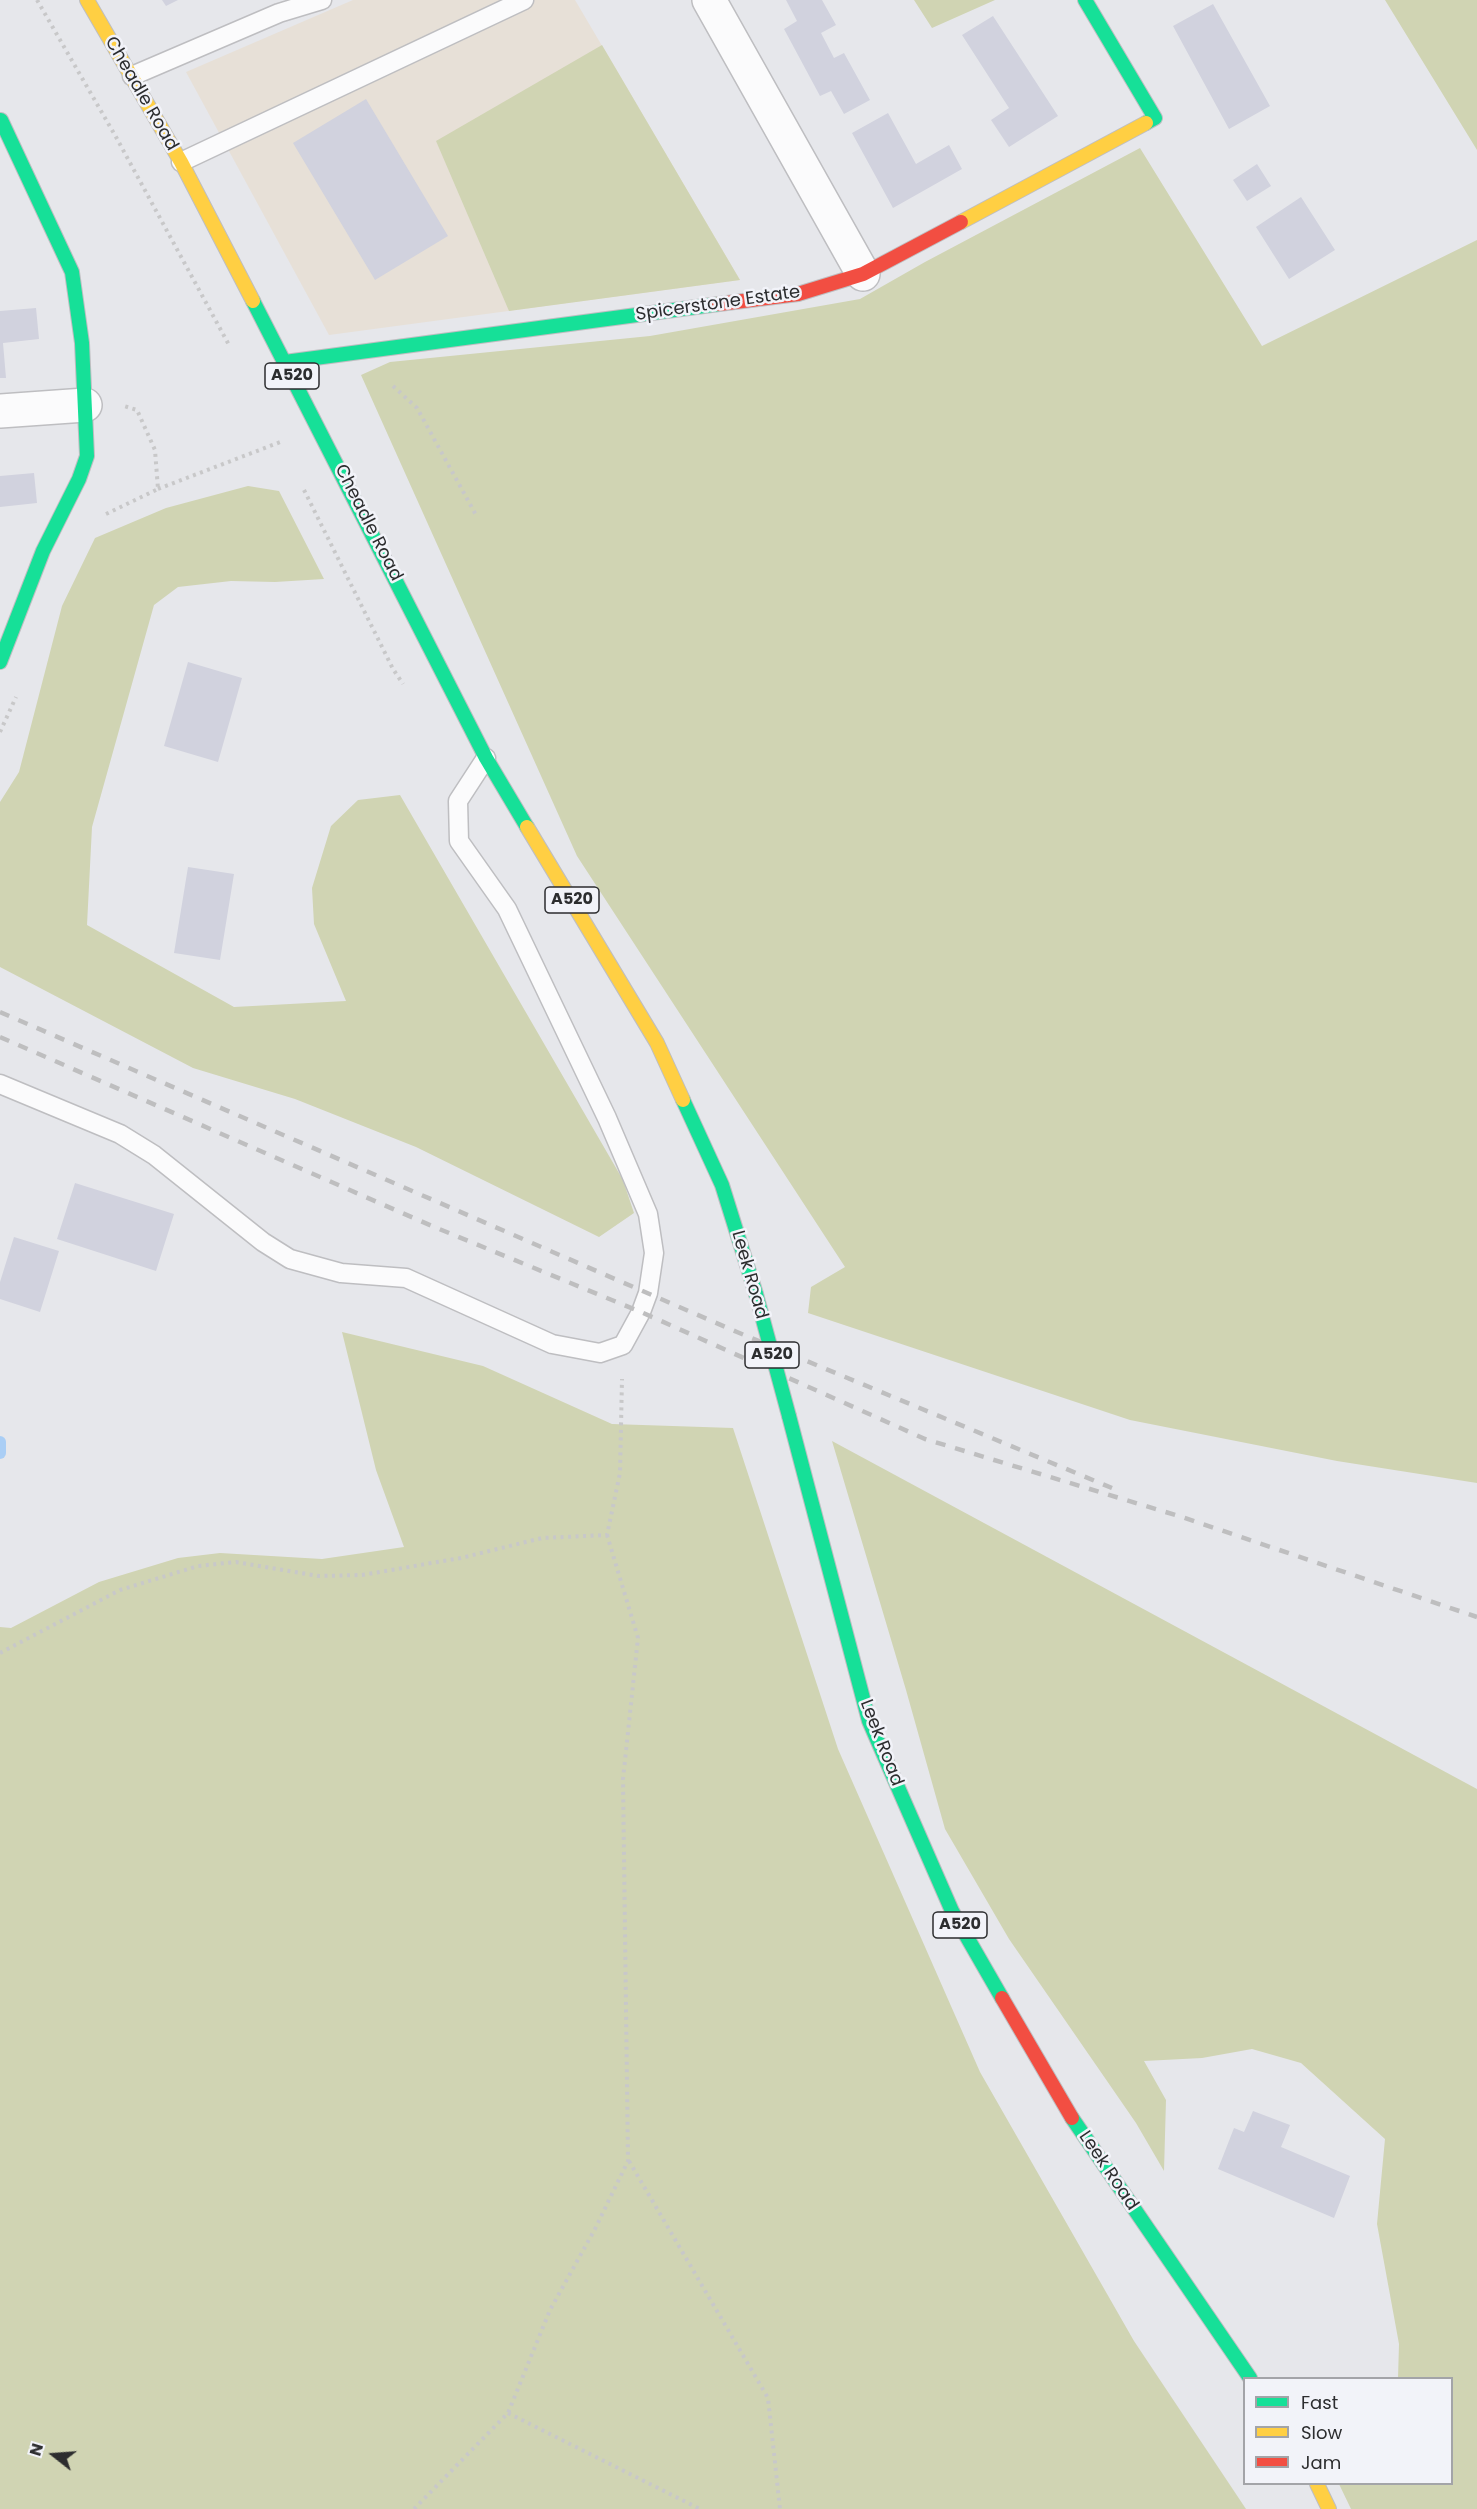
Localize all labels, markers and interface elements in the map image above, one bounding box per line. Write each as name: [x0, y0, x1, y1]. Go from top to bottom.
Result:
street label: Cheadle Road: [100, 33, 182, 155]
street label: Spicerstone Estate: [634, 282, 802, 326]
road number: A520: [265, 363, 319, 389]
street label: Cheadle Road: [329, 461, 407, 585]
road number: A520: [545, 887, 599, 913]
street label: Leek Road: [726, 1228, 772, 1322]
road number: A520: [745, 1342, 799, 1368]
street label: Leek Road: [855, 1697, 907, 1789]
road number: A520: [933, 1912, 987, 1938]
street label: Leek Road: [1074, 2127, 1142, 2215]
legend: [1243, 2377, 1453, 2485]
text: Fast: [1301, 2390, 1338, 2415]
text: Slow: [1301, 2420, 1342, 2445]
north arrow: [24, 2425, 84, 2485]
text: N: [24, 2440, 49, 2459]
text: Jam: [1301, 2450, 1341, 2475]

